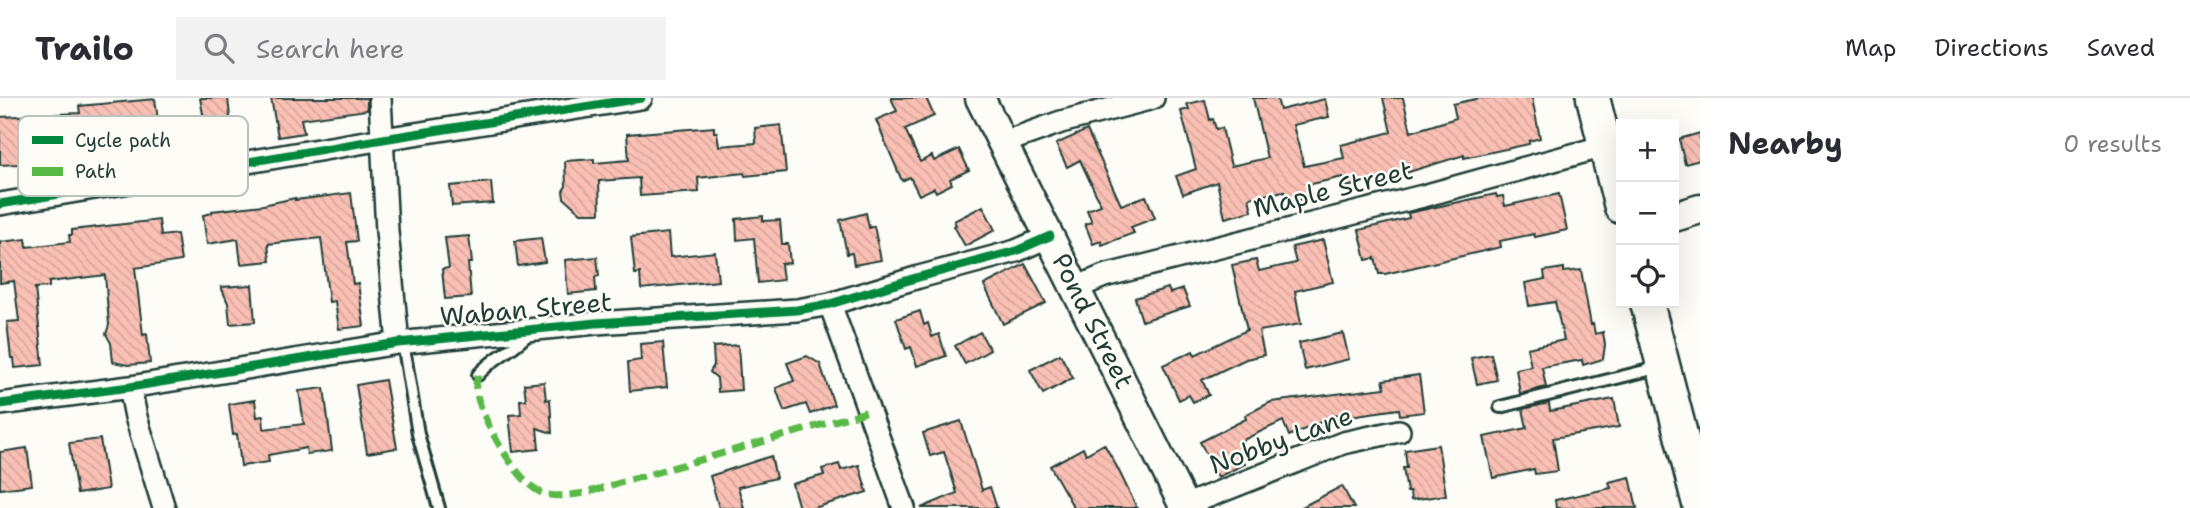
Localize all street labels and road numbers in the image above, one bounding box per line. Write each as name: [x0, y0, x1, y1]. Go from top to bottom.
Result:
street label: Maple Street: [1249, 152, 1416, 225]
street label: Pond Street: [1044, 247, 1143, 394]
street label: Waban Street: [438, 284, 613, 333]
street label: Nobby Lane: [1204, 397, 1357, 482]

